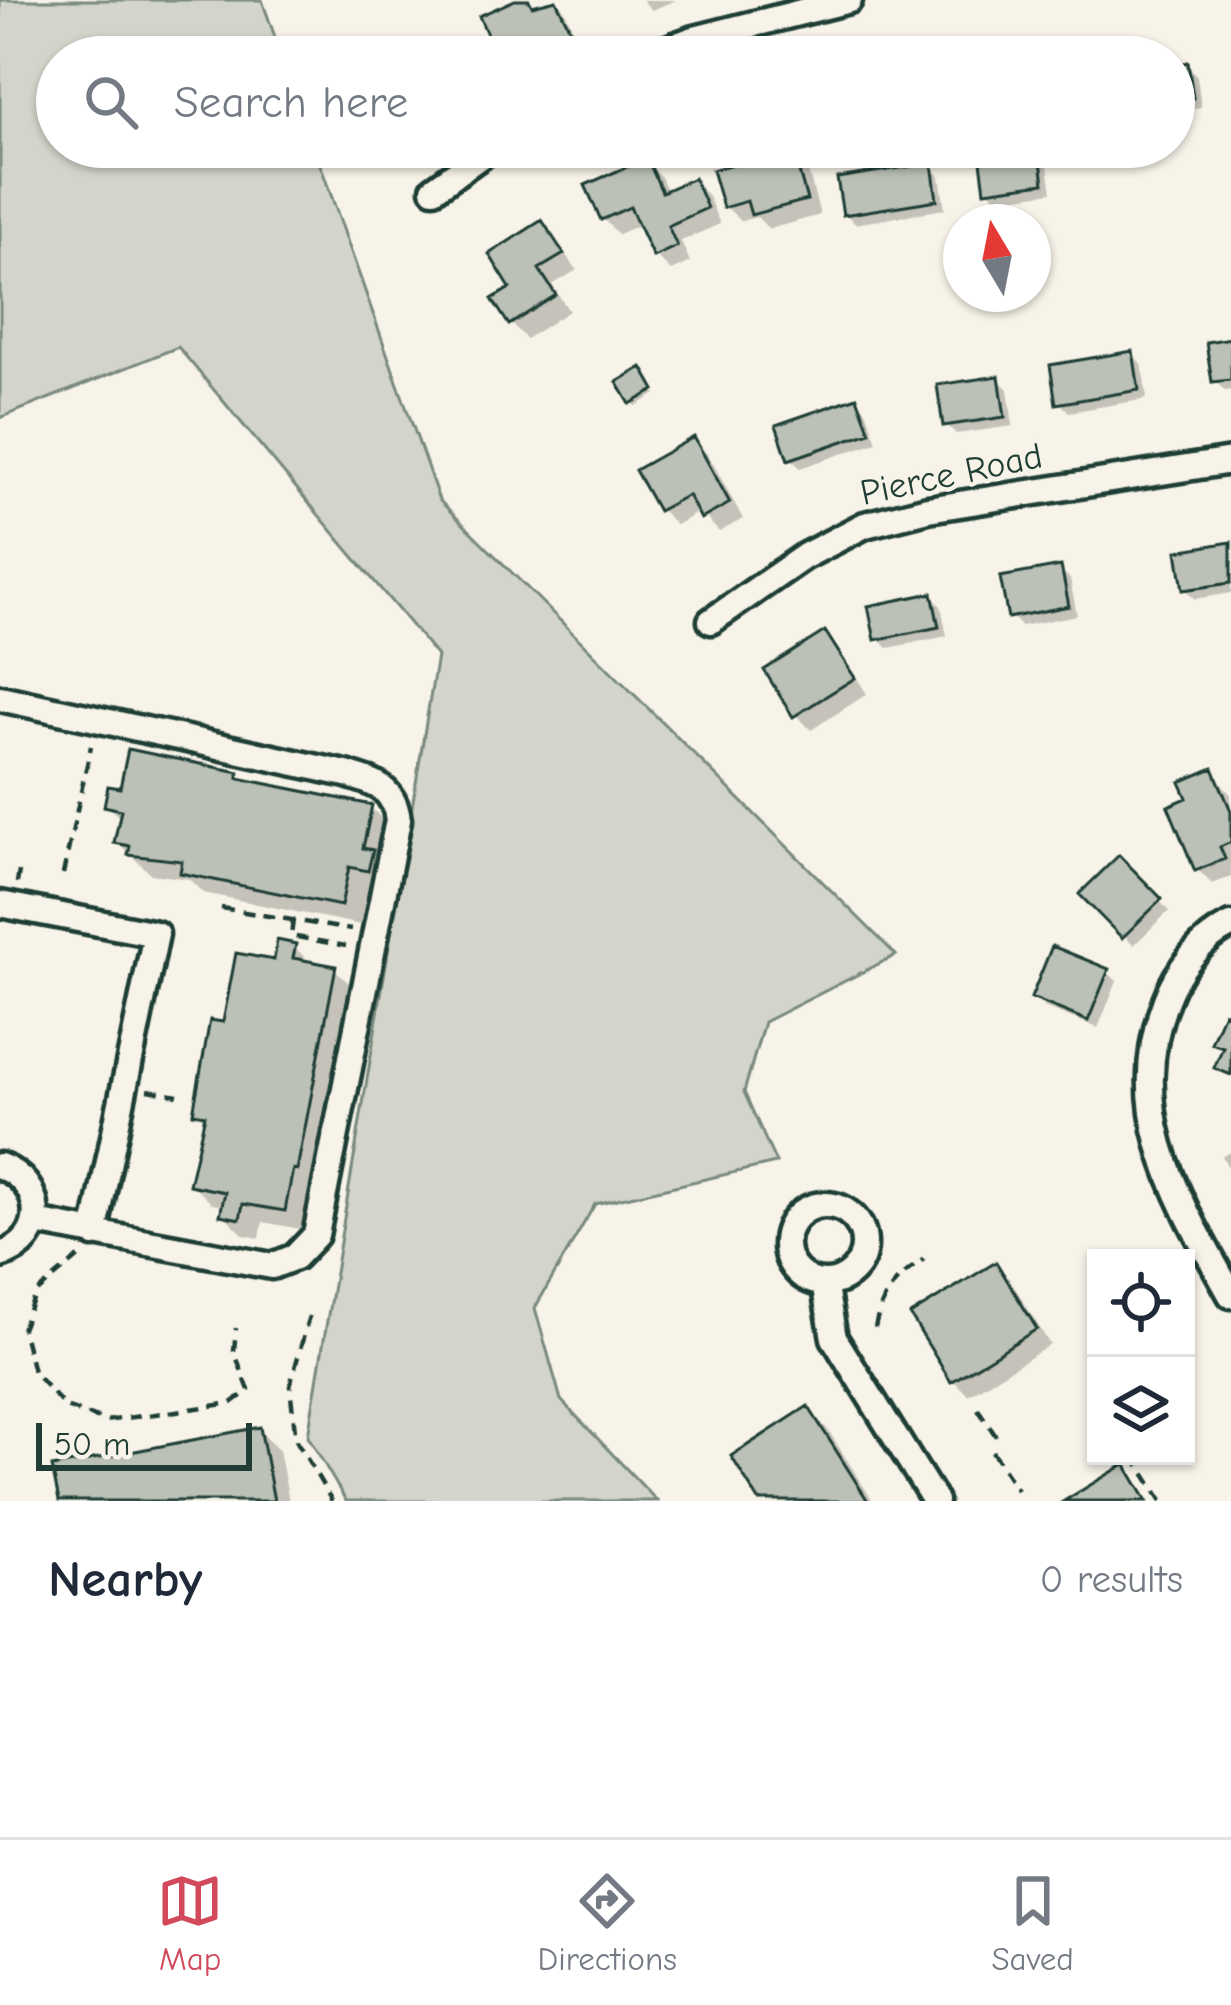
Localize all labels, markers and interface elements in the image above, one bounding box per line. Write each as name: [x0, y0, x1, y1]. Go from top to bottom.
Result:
search box: [36, 36, 1195, 168]
icon: search: [78, 69, 144, 135]
text: Search here: [174, 76, 408, 128]
north arrow: [943, 204, 1051, 312]
street label: Pierce Road: [857, 435, 1046, 514]
map controls: [1087, 1249, 1195, 1465]
button: locate: [1087, 1249, 1195, 1357]
button: layers: [1087, 1357, 1195, 1465]
scale bar: [36, 1417, 252, 1470]
text: 50 m: [54, 1425, 130, 1463]
text: Nearby: [48, 1550, 202, 1609]
text: 0 results: [1040, 1557, 1183, 1602]
tab: Map: [157, 1868, 223, 1978]
tab: Directions: [538, 1868, 677, 1978]
tab: Saved: [991, 1868, 1074, 1978]

